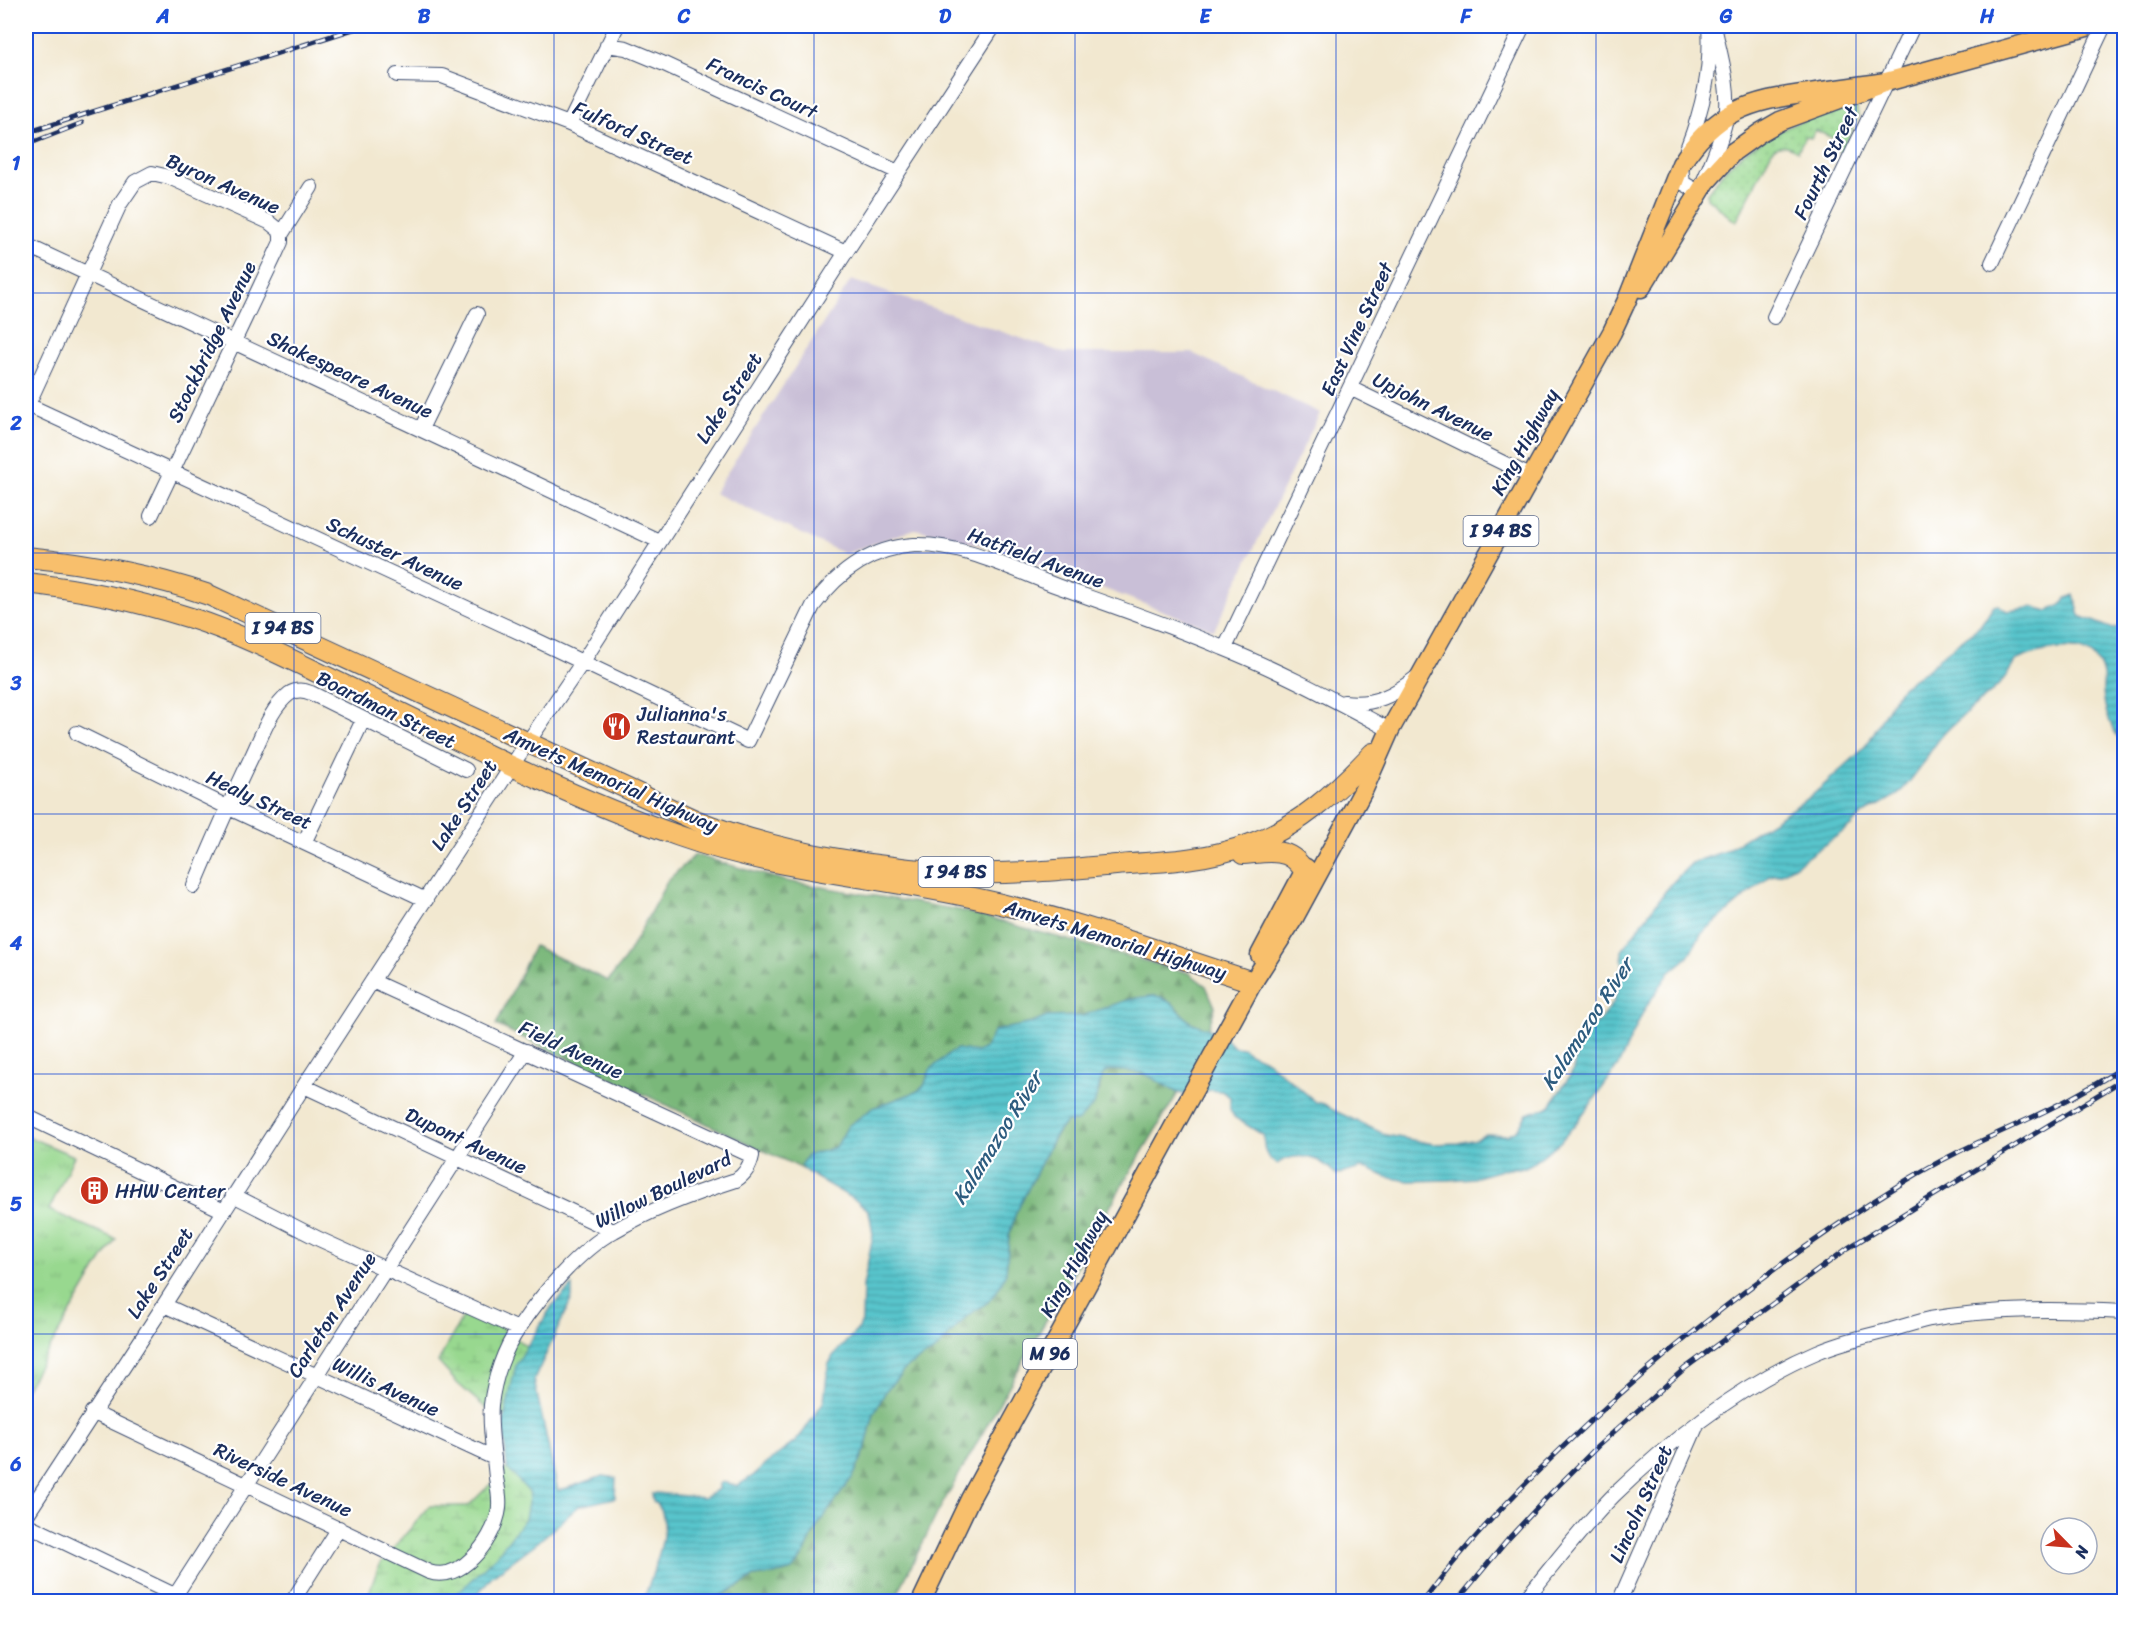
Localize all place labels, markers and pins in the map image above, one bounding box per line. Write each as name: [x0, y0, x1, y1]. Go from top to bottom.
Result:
place label: Julianna's Restaurant: [636, 697, 736, 755]
restaurant icon: Julianna's Restaurant: [600, 710, 632, 742]
place label: HHW Center: [115, 1174, 226, 1209]
building icon: HHW Center: [78, 1175, 110, 1207]

